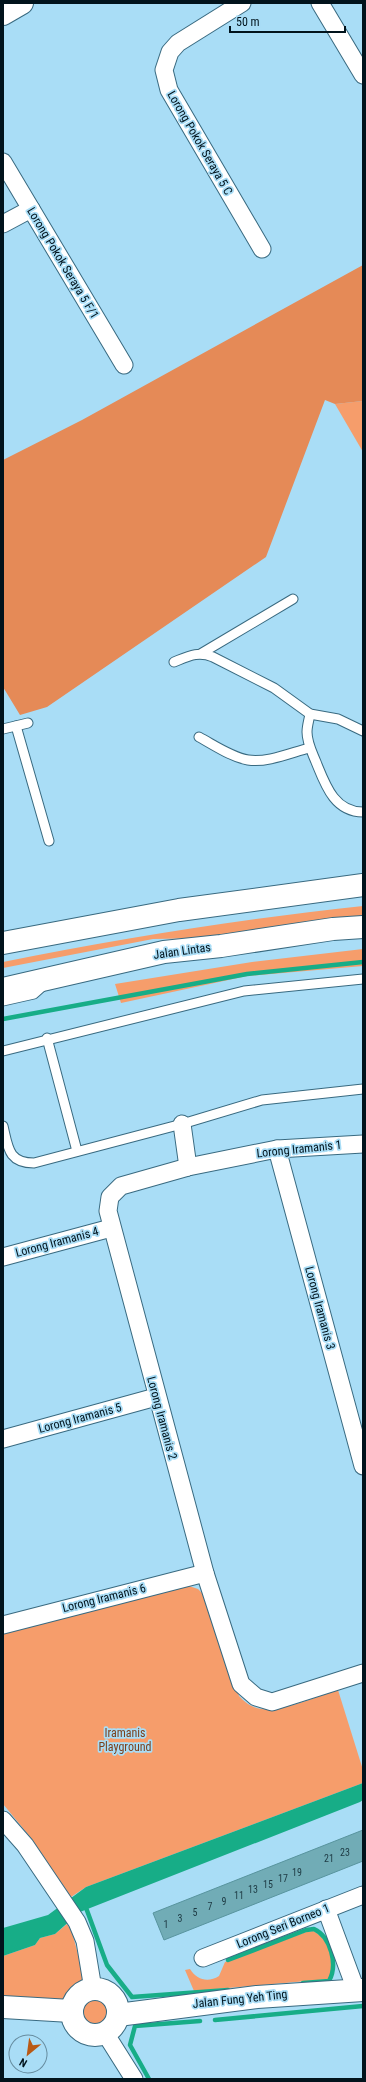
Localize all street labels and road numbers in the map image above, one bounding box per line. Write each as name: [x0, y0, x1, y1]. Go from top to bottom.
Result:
street label: Lorong Pokok Seraya 5 C: [164, 88, 236, 198]
street label: Lorong Pokok Seraya 5 F/1: [24, 205, 102, 321]
street label: Jalan Lintas: [152, 940, 212, 962]
street label: Lorong Iramanis 1: [256, 1138, 342, 1160]
street label: Lorong Iramanis 4: [14, 1224, 100, 1260]
street label: Lorong Iramanis 3: [302, 1265, 338, 1351]
street label: Lorong Iramanis 2: [144, 1375, 180, 1461]
street label: Lorong Iramanis 5: [37, 1400, 123, 1436]
street label: Lorong Iramanis 6: [61, 1581, 147, 1615]
street label: Lorong Seri Borneo 1: [234, 1901, 332, 1951]
street label: Jalan Fung Yeh Ting: [192, 1987, 288, 2011]

